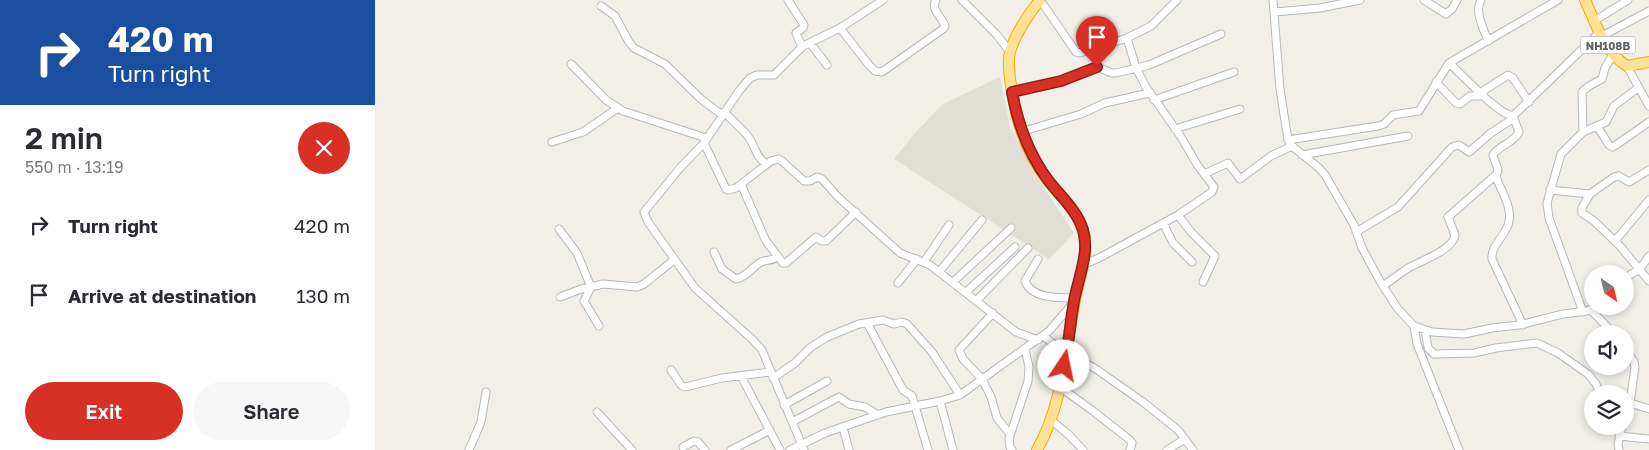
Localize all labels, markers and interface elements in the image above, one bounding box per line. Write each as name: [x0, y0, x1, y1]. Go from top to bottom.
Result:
pin: [1076, 16, 1118, 67]
text: 420 m: [108, 18, 213, 60]
icon: right: [25, 20, 90, 85]
icon: arrive: [1083, 23, 1111, 51]
road number: NH108B: [1581, 36, 1635, 54]
text: Turn right: [108, 60, 211, 87]
text: 2 min: [25, 120, 103, 156]
button: close: [298, 122, 350, 174]
text: 550 m · 13:19: [25, 157, 124, 177]
icon: right: [25, 211, 53, 239]
text: Turn right: [68, 214, 158, 237]
text: 420 m: [294, 214, 350, 237]
north arrow: [1584, 265, 1634, 315]
map controls: [1584, 265, 1634, 435]
icon: arrive: [25, 281, 53, 309]
text: Arrive at destination: [68, 284, 256, 307]
text: 130 m: [296, 284, 350, 307]
button: sound: [1584, 325, 1634, 375]
position arrow: [1037, 339, 1089, 391]
button: Exit: [25, 382, 183, 440]
button: Share: [193, 382, 350, 440]
button: layers: [1584, 385, 1634, 435]

